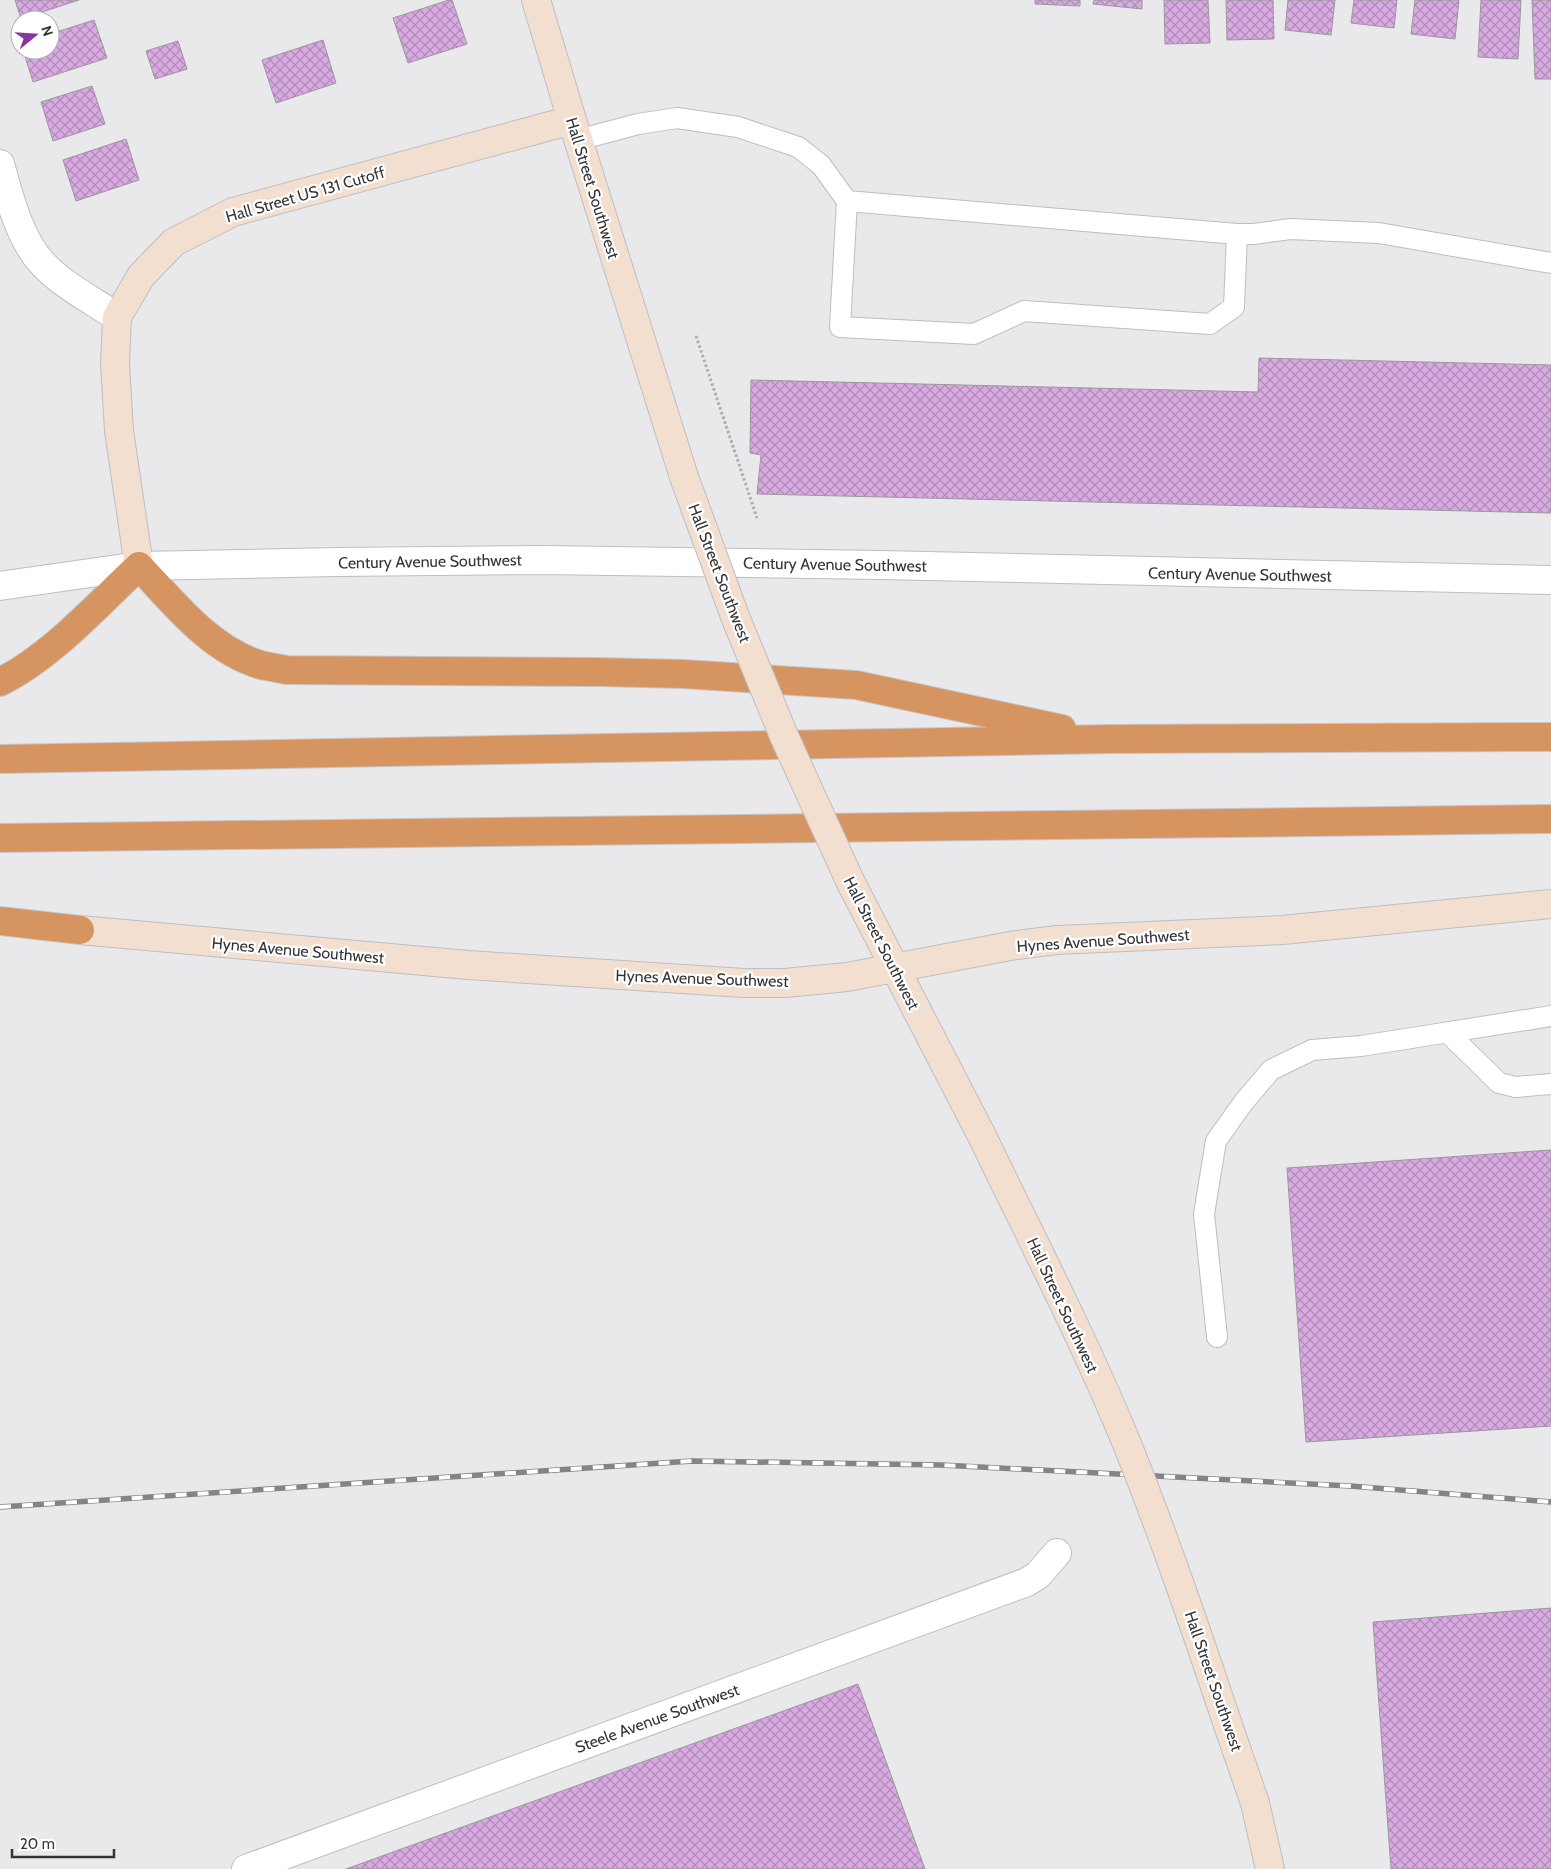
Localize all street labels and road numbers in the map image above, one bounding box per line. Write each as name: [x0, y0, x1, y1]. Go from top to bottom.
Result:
street label: Hall Street Southwest: [562, 115, 623, 262]
street label: Hall Street US 131 Cutoff: [223, 162, 388, 226]
street label: Hall Street Southwest: [684, 501, 755, 646]
street label: Century Avenue Southwest: [338, 550, 523, 573]
street label: Century Avenue Southwest: [743, 553, 928, 576]
street label: Century Avenue Southwest: [1148, 563, 1333, 586]
street label: Hall Street Southwest: [840, 873, 924, 1014]
street label: Hynes Avenue Southwest: [1016, 925, 1191, 956]
street label: Hynes Avenue Southwest: [211, 933, 386, 968]
street label: Hynes Avenue Southwest: [615, 966, 789, 991]
street label: Hall Street Southwest: [1023, 1235, 1102, 1376]
street label: Hall Street Southwest: [1181, 1609, 1247, 1754]
street label: Steele Avenue Southwest: [573, 1680, 742, 1757]

